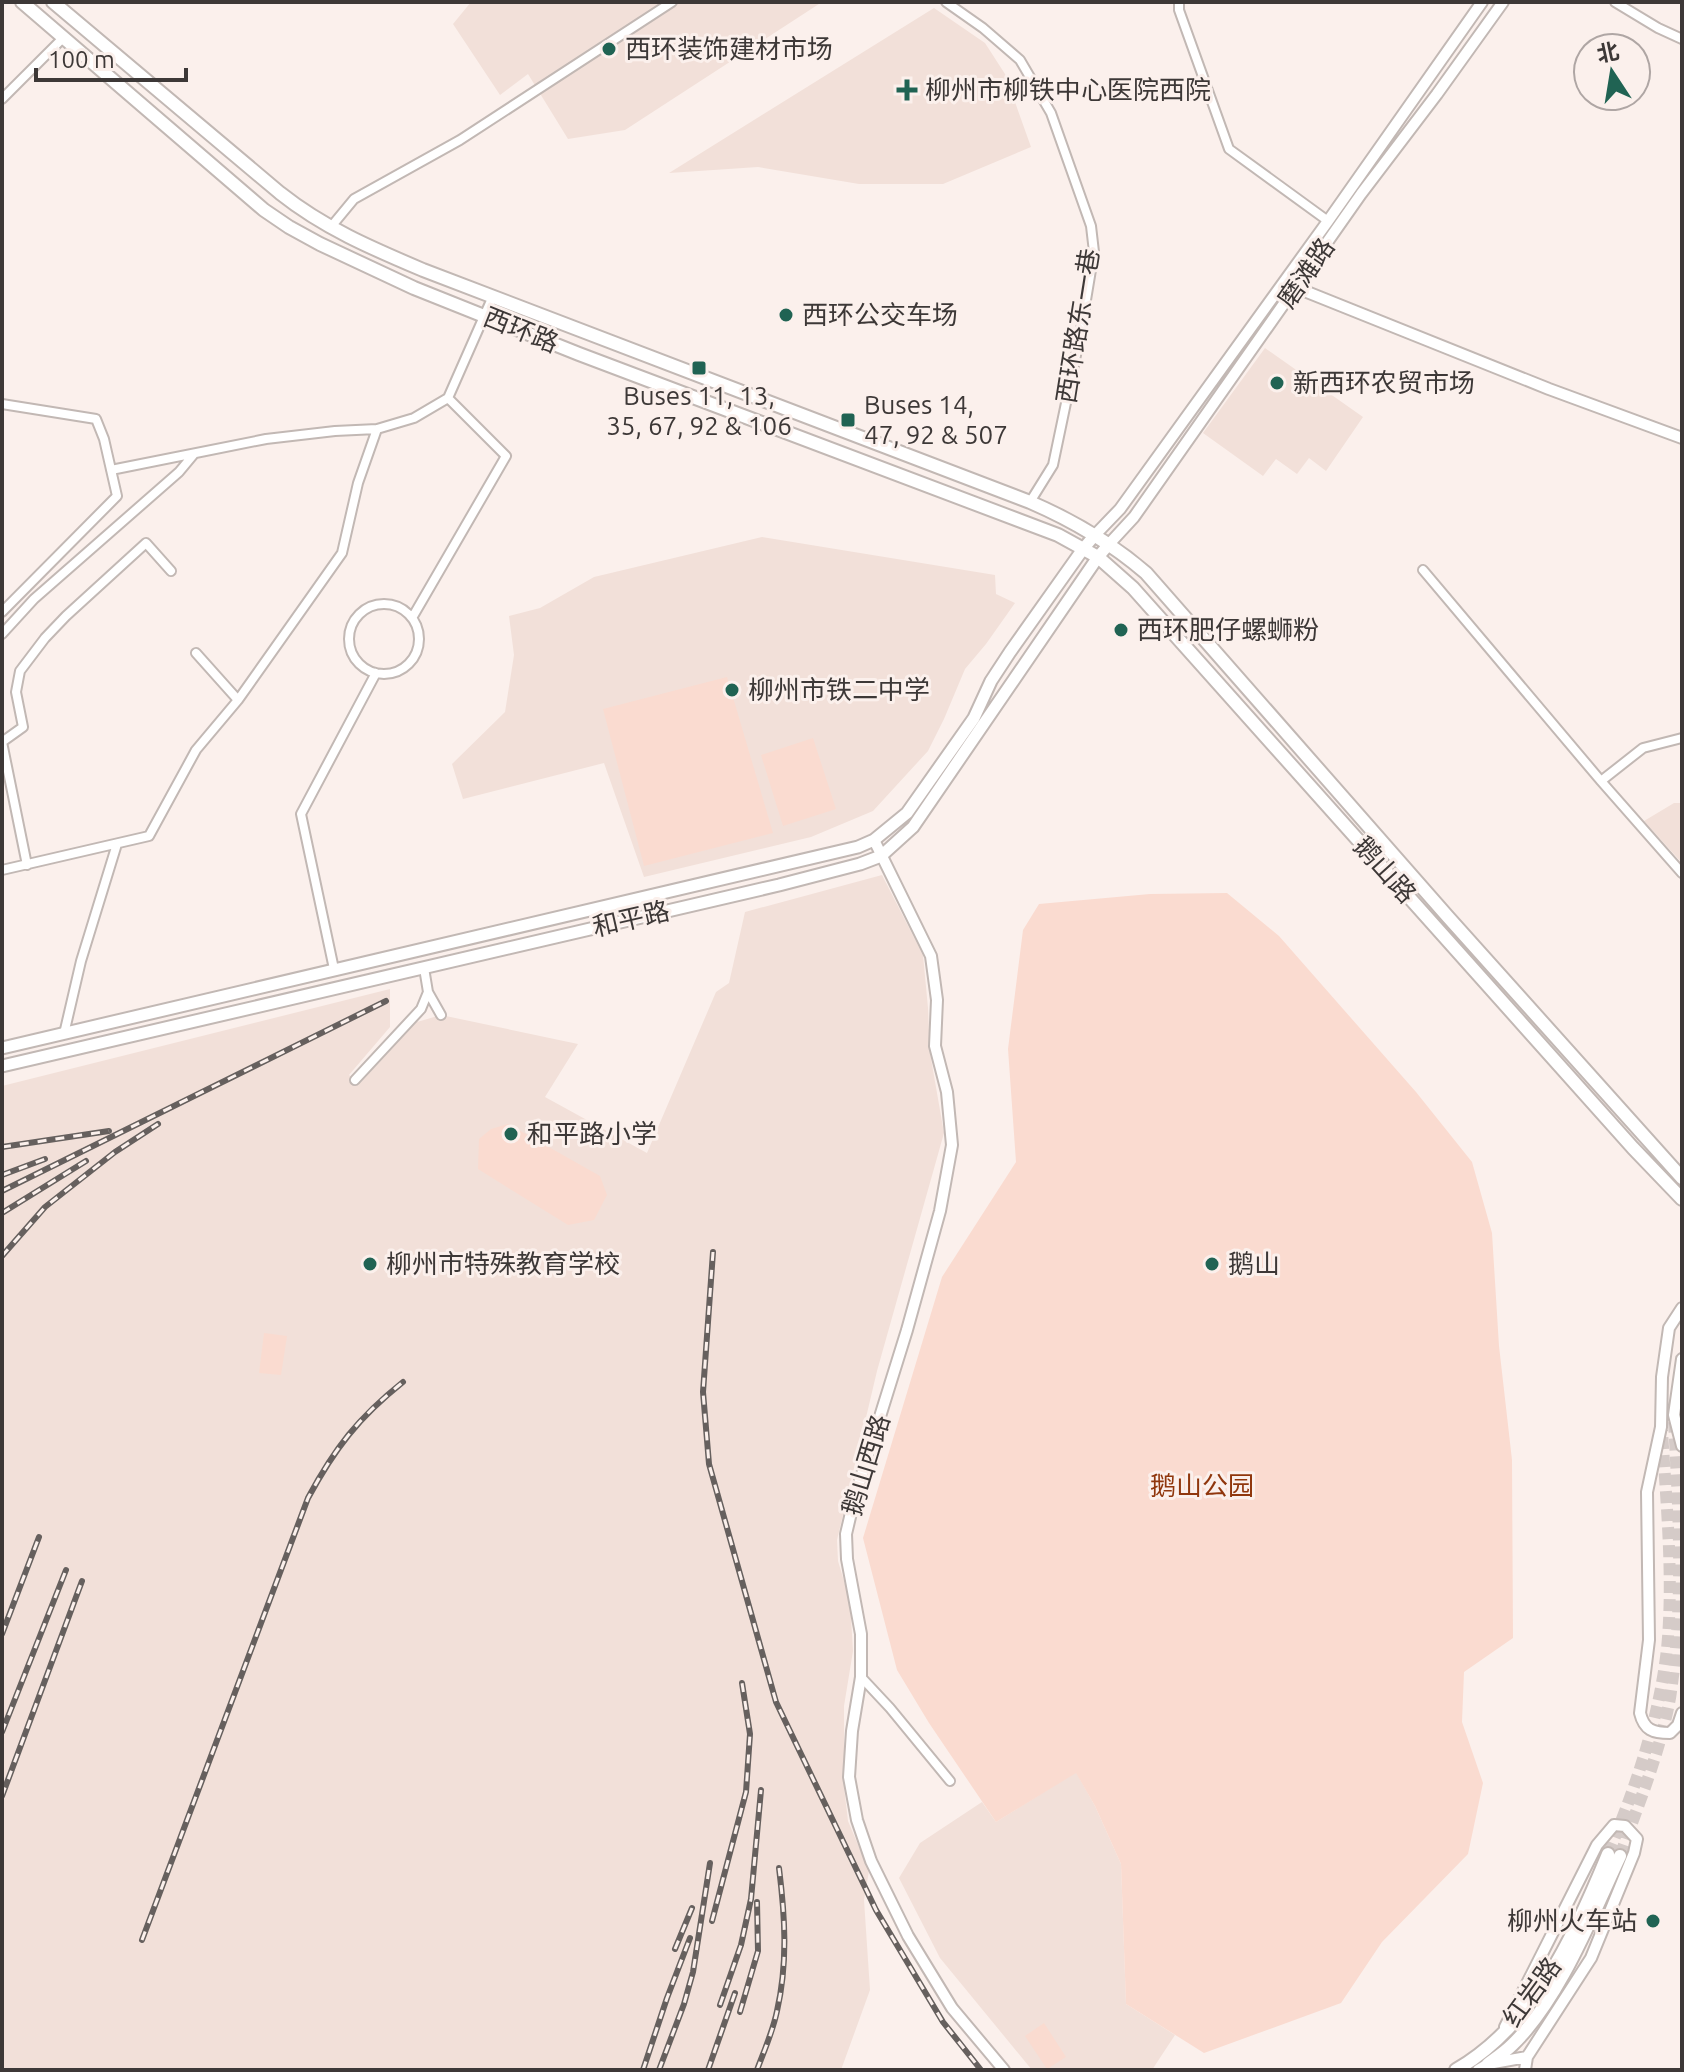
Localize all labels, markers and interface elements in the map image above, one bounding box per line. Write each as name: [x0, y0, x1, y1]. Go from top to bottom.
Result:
scale bar: [36, 32, 186, 82]
north arrow: [1572, 32, 1652, 112]
place label: 西环装饰建材市场: [625, 34, 833, 63]
text: 北: [1594, 37, 1621, 66]
marker: 西环装饰建材市场: [600, 40, 618, 58]
text: 100 m: [48, 46, 115, 73]
place label: 柳州市柳铁中心医院西院: [925, 75, 1211, 104]
marker: 柳州市柳铁中心医院西院: [896, 79, 918, 101]
street label: 磨滩路: [1271, 232, 1340, 313]
street label: 西环路东一巷: [1051, 247, 1104, 405]
place label: 西环公交车场: [802, 300, 958, 329]
street label: 西环路: [480, 301, 563, 358]
marker: 西环公交车场: [777, 306, 795, 324]
marker: Buses 11, 13, 35, 67, 92 & 106: [690, 359, 708, 377]
place label: 新西环农贸市场: [1293, 368, 1475, 397]
marker: 新西环农贸市场: [1268, 374, 1286, 392]
place label: Buses 11, 13, 35, 67, 92 & 106: [606, 381, 792, 440]
place label: Buses 14, 47, 92 & 507: [864, 390, 1008, 449]
marker: Buses 14, 47, 92 & 507: [839, 411, 857, 429]
place label: 西环肥仔螺蛳粉: [1137, 615, 1319, 644]
marker: 西环肥仔螺蛳粉: [1112, 621, 1130, 639]
place label: 柳州市铁二中学: [748, 675, 930, 704]
marker: 柳州市铁二中学: [723, 681, 741, 699]
street label: 鹅山路: [1348, 831, 1422, 908]
street label: 和平路: [590, 896, 672, 941]
place label: 和平路小学: [527, 1119, 657, 1148]
marker: 和平路小学: [502, 1125, 520, 1143]
place label: 柳州市特殊教育学校: [386, 1249, 620, 1278]
place label: 鹅山: [1228, 1249, 1280, 1278]
marker: 柳州市特殊教育学校: [361, 1255, 379, 1273]
marker: 鹅山: [1203, 1255, 1221, 1273]
street label: 鹅山西路: [836, 1411, 895, 1519]
park label: 鹅山公园: [1150, 1471, 1254, 1500]
place label: 柳州火车站: [1507, 1906, 1637, 1935]
marker: 柳州火车站: [1644, 1912, 1662, 1930]
street label: 红岩路: [1497, 1952, 1566, 2032]

